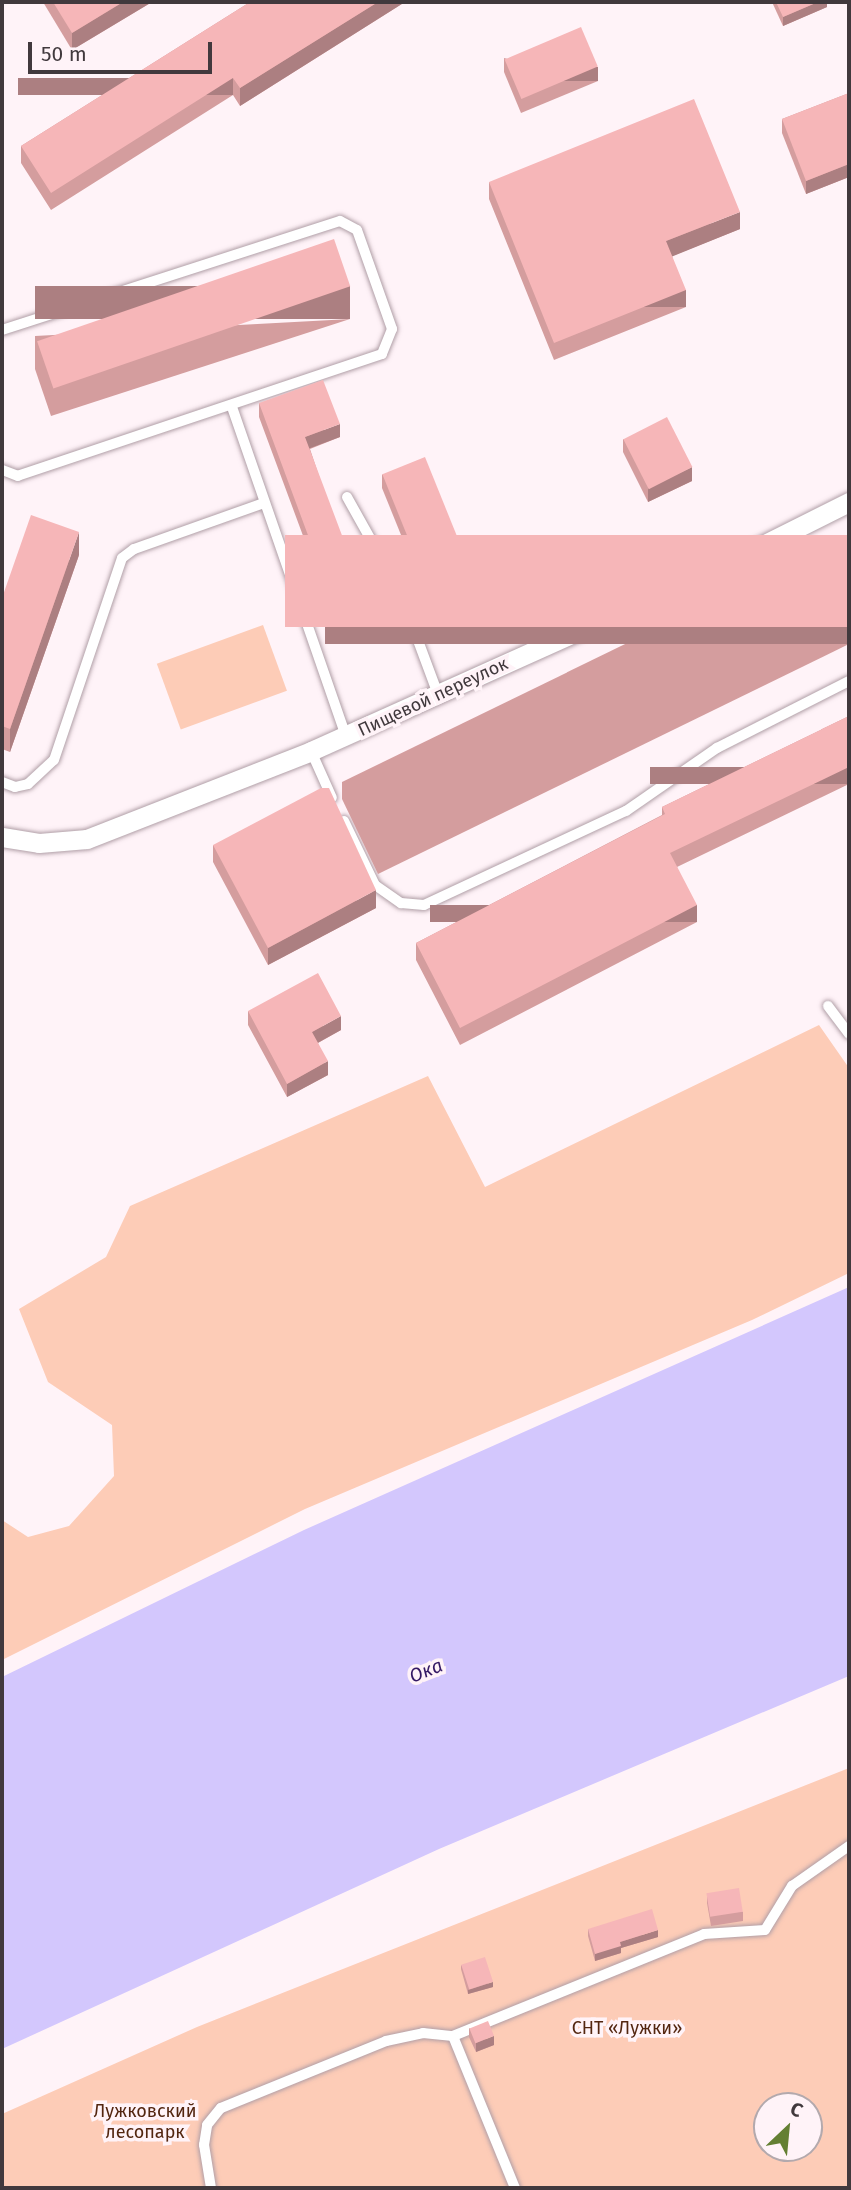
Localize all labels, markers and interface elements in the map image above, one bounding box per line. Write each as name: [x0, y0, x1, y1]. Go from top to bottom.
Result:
scale bar: [32, 28, 215, 72]
text: 50 m: [41, 41, 87, 67]
street label: Пищевой переулок: [355, 653, 511, 741]
water label: Ока: [406, 1654, 446, 1688]
park label: СНТ «Лужки»: [572, 2017, 682, 2039]
north arrow: [753, 2092, 823, 2162]
text: С: [787, 2097, 807, 2122]
park label: Лужковский лесопарк: [94, 2101, 196, 2144]

